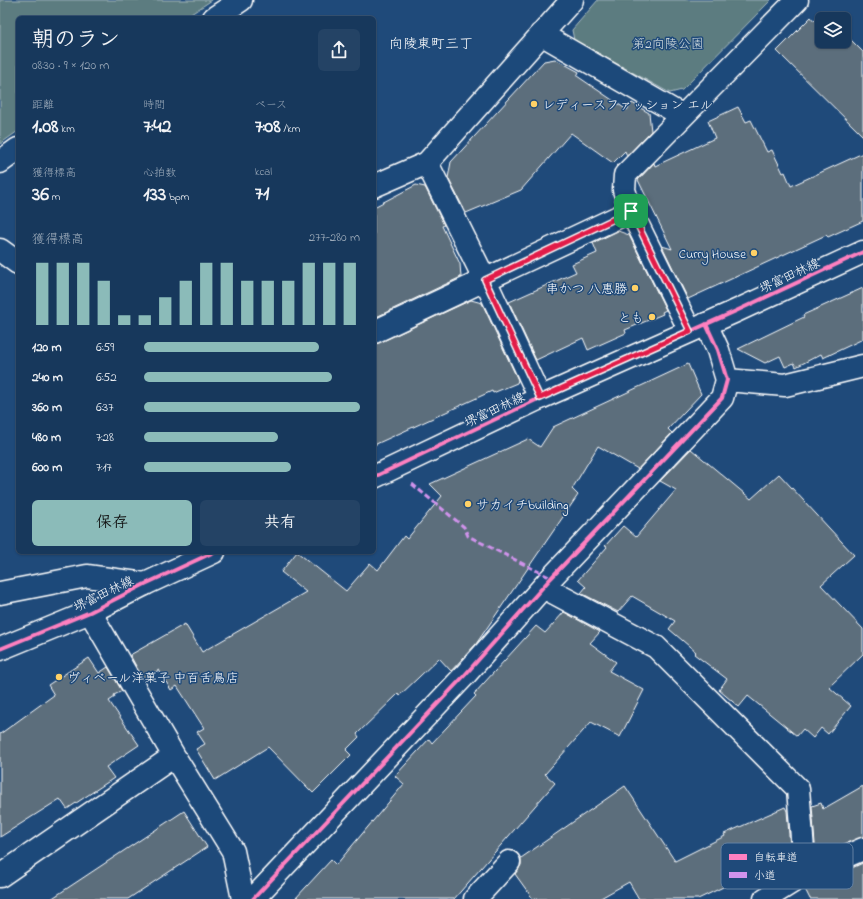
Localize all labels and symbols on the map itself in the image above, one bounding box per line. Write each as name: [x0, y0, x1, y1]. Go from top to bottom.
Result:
district label: 向陵東町三丁: [389, 34, 473, 55]
park label: 第2向陵公園: [632, 35, 704, 54]
place label: レディースファッション エル: [542, 96, 713, 115]
marker: レディースファッション エル: [529, 99, 539, 109]
pin: [614, 194, 648, 228]
place label: Curry House: [679, 245, 746, 265]
marker: Curry House: [749, 248, 759, 258]
street label: 堺富田林線: [756, 254, 824, 299]
place label: 串かつ 八惠勝: [546, 280, 628, 299]
marker: 串かつ 八惠勝: [630, 283, 640, 293]
place label: とも: [618, 309, 644, 328]
marker: とも: [647, 312, 657, 322]
street label: 堺富田林線: [461, 388, 529, 433]
place label: サカイチbuilding: [476, 496, 569, 516]
marker: サカイチbuilding: [463, 499, 473, 509]
street label: 堺富田林線: [70, 571, 138, 617]
place label: ヴィベール洋菓子 中百舌鳥店: [67, 669, 238, 688]
marker: ヴィベール洋菓子 中百舌鳥店: [54, 672, 64, 682]
legend: [721, 843, 853, 889]
text: 自転車道: [754, 850, 798, 866]
text: 小道: [754, 868, 776, 884]

